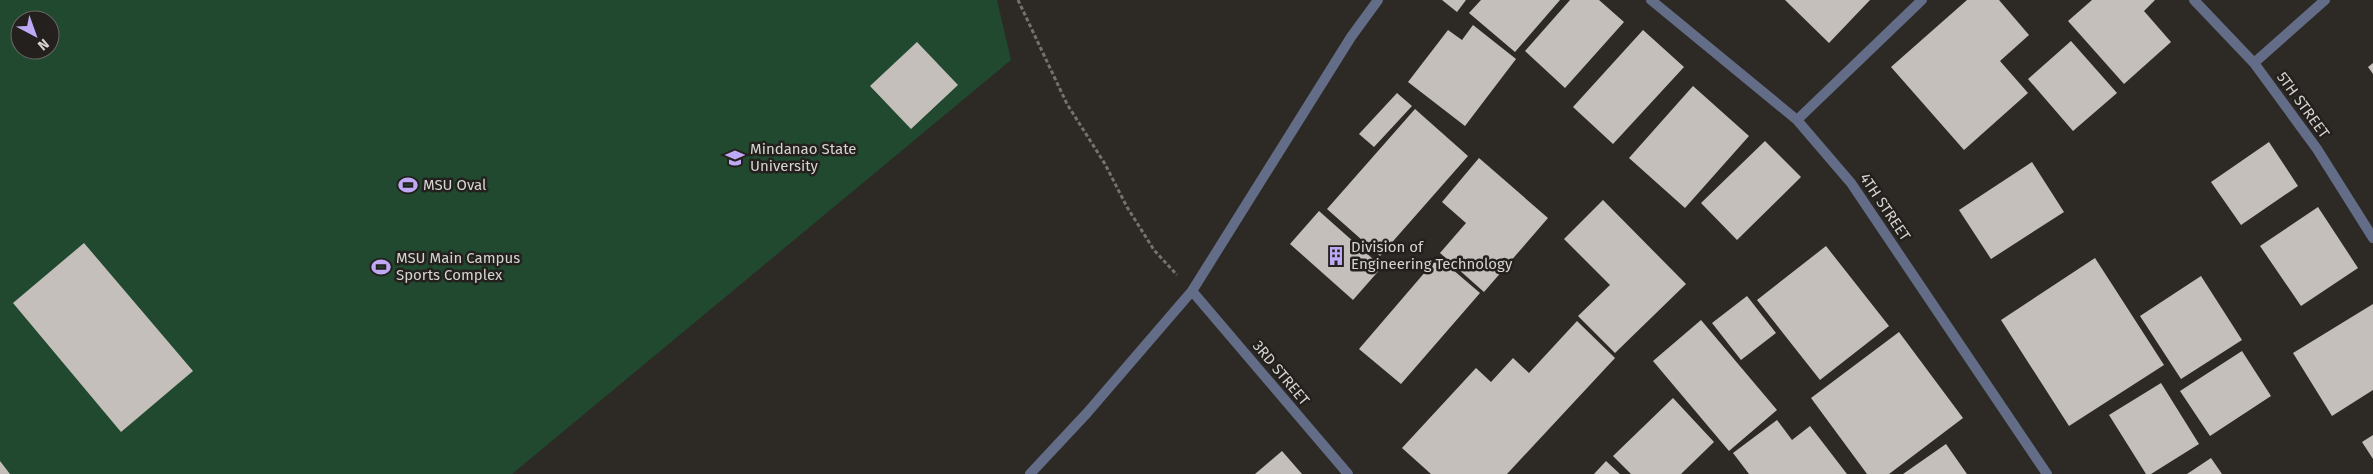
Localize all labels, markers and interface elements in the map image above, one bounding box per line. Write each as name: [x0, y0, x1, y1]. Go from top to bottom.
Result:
north arrow: [10, 10, 60, 60]
text: N: [34, 35, 52, 54]
street label: 5TH STREET: [2273, 68, 2333, 142]
place label: Mindanao State University: [750, 140, 857, 175]
school or university icon: Mindanao State University: [724, 147, 746, 169]
street label: 4TH STREET: [1856, 170, 1914, 244]
sports icon: MSU Oval: [397, 174, 419, 196]
place label: MSU Oval: [423, 176, 487, 194]
place label: Division of Engineering Technology: [1351, 238, 1513, 273]
building icon: Division of Engineering Technology: [1325, 245, 1347, 267]
place label: MSU Main Campus Sports Complex: [396, 249, 520, 284]
sports icon: MSU Main Campus Sports Complex: [370, 256, 392, 278]
street label: 3RD STREET: [1249, 337, 1313, 409]

